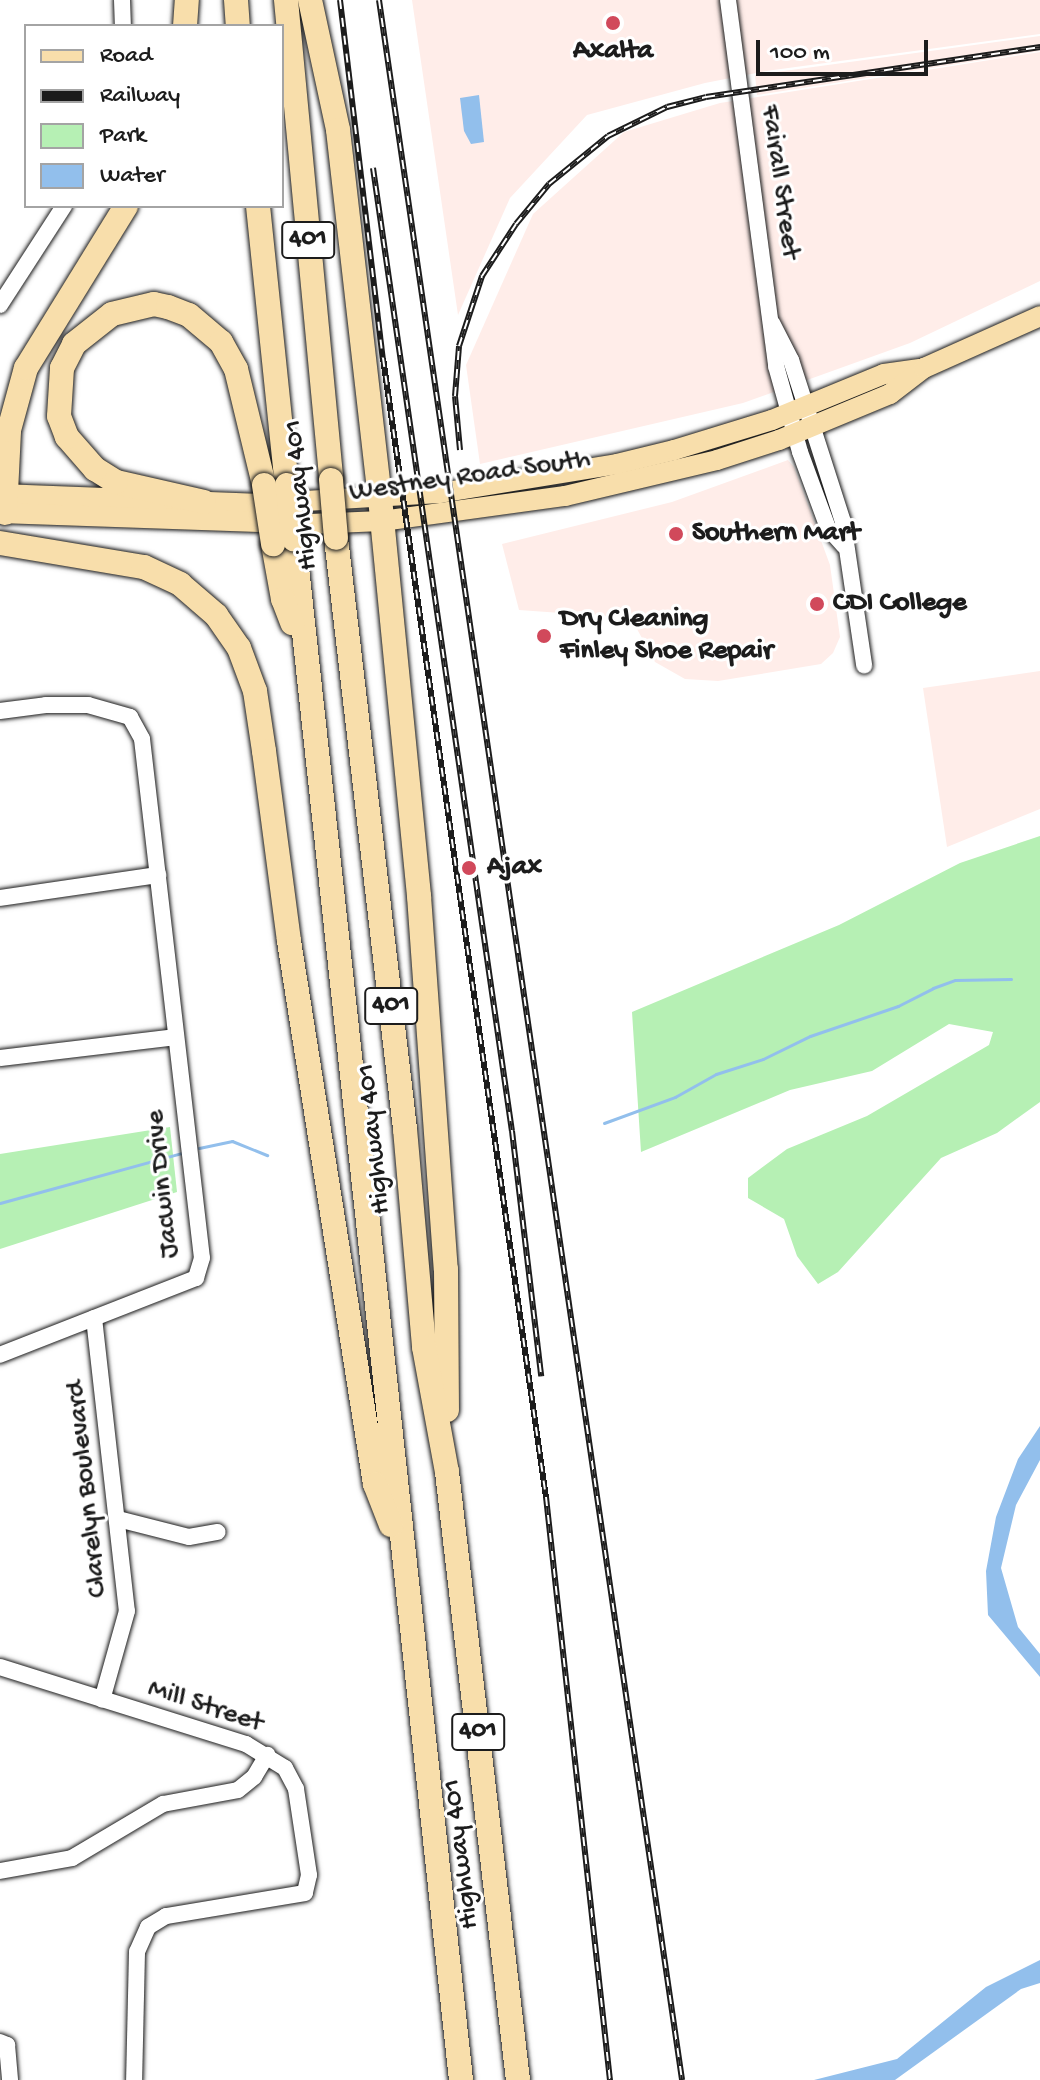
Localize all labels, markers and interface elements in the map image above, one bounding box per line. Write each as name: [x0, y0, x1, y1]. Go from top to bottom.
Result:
marker: Axalta: [604, 14, 622, 32]
legend: [24, 24, 284, 208]
scale bar: [760, 24, 932, 74]
place label: Axalta: [573, 35, 653, 69]
text: 100 m: [770, 39, 830, 68]
text: Road: [100, 42, 152, 71]
text: Railway: [100, 82, 180, 111]
street label: Fairall Street: [752, 103, 806, 261]
text: Park: [100, 122, 146, 151]
text: Water: [100, 162, 164, 191]
road number: 401: [280, 218, 336, 262]
street label: Highway 401: [277, 418, 327, 572]
street label: Westney Road South: [347, 443, 593, 511]
place label: Southern Mart: [692, 517, 860, 551]
marker: Southern Mart: [667, 525, 685, 543]
place label: CDI College: [833, 587, 967, 621]
marker: CDI College: [808, 595, 826, 613]
place label: Dry Cleaning Finley Shoe Repair: [560, 603, 773, 669]
marker: Dry Cleaning Finley Shoe Repair: [535, 627, 553, 645]
place label: Ajax: [487, 851, 542, 885]
marker: Ajax: [458, 857, 480, 879]
road number: 401: [363, 984, 419, 1028]
street label: Highway 401: [350, 1062, 400, 1216]
street label: Jacwin Drive: [140, 1108, 188, 1260]
street label: Clarelyn Boulevard: [60, 1379, 116, 1599]
street label: Mill Street: [143, 1673, 267, 1741]
road number: 401: [450, 1710, 506, 1754]
street label: Highway 401: [436, 1777, 488, 1931]

